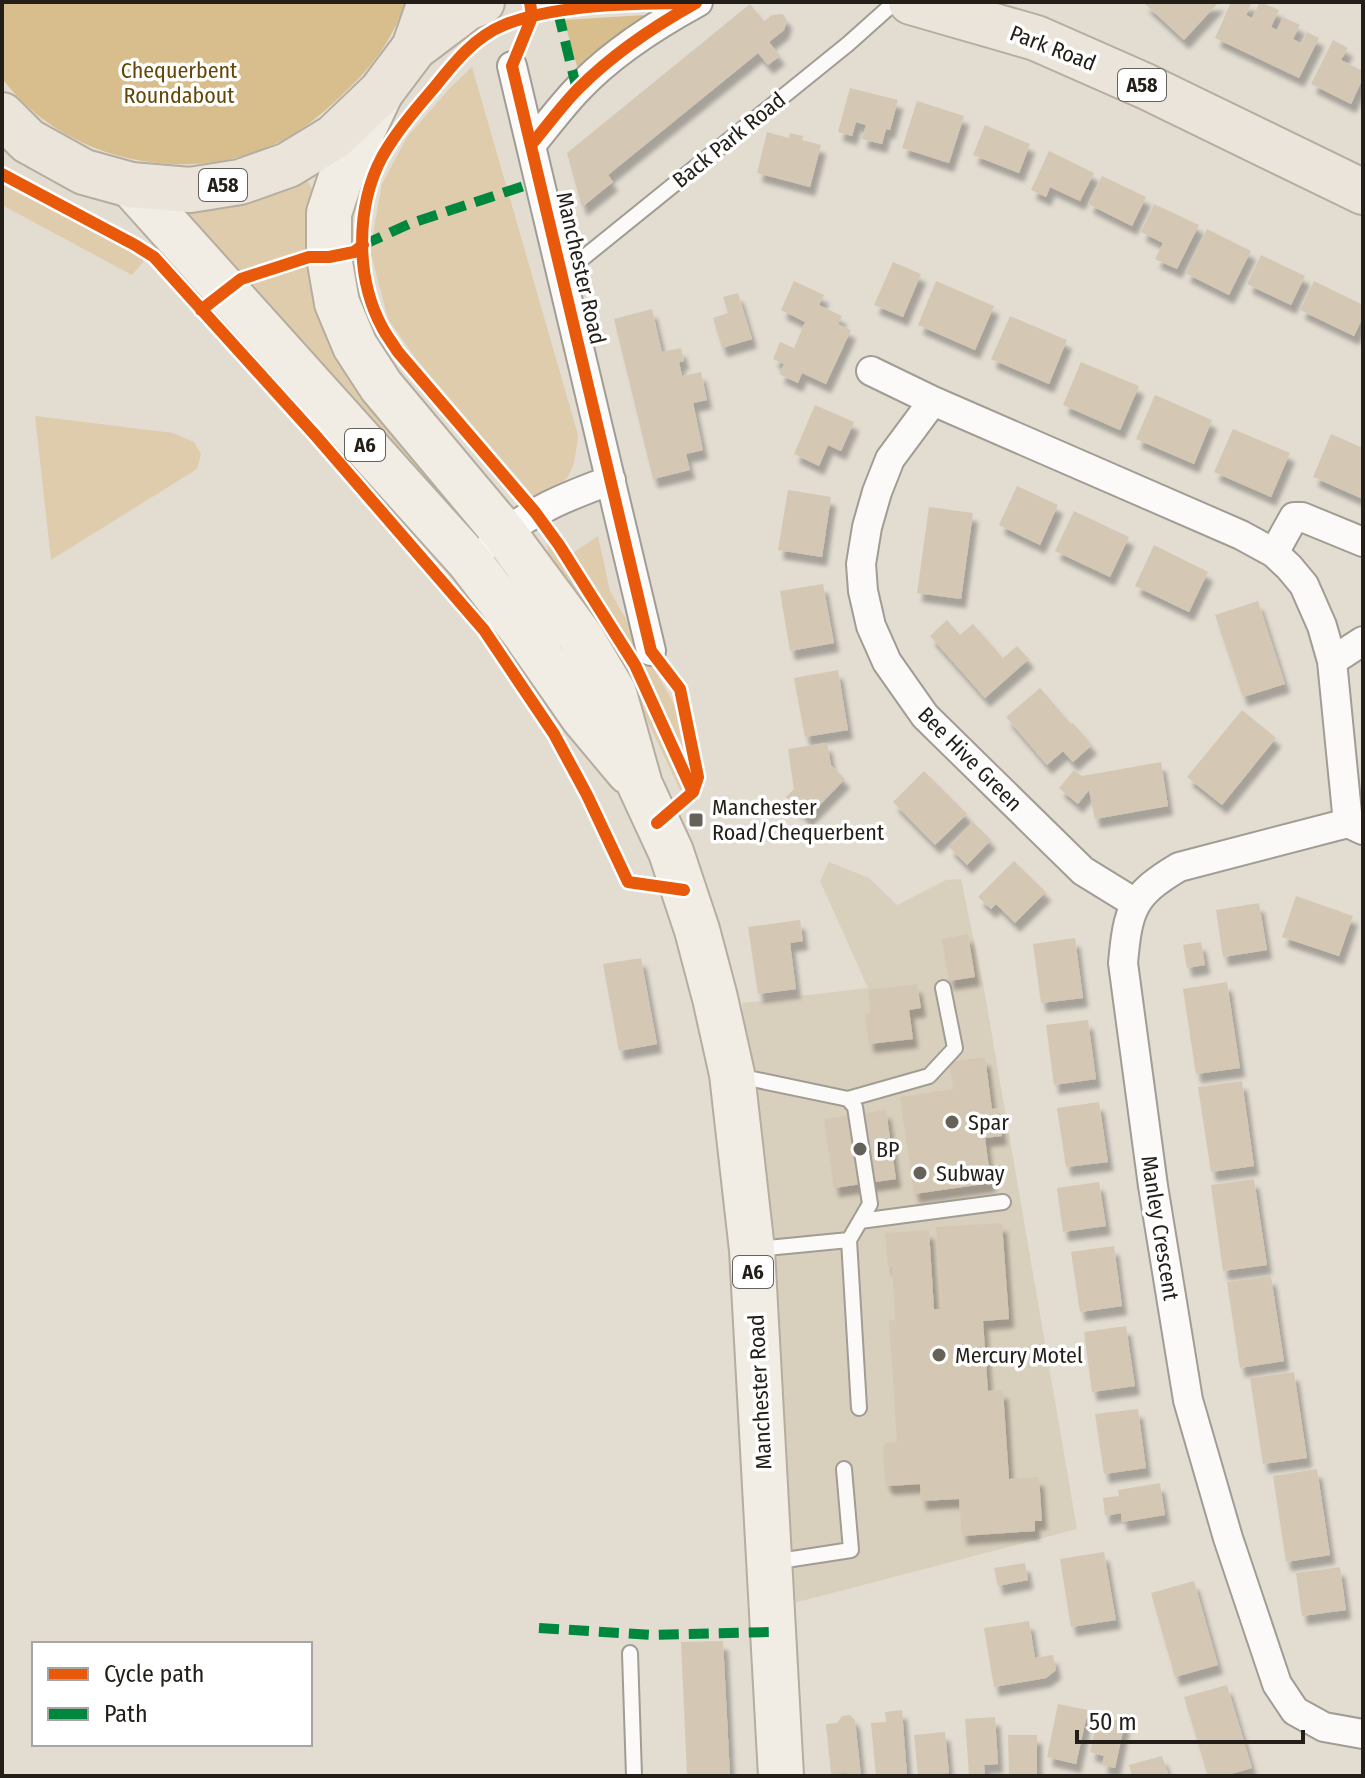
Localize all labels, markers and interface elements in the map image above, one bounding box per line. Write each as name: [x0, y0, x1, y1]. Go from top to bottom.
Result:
street label: Park Road: [1006, 19, 1100, 77]
park label: Chequerbent Roundabout: [121, 57, 238, 109]
road number: A58: [1118, 69, 1166, 101]
street label: Back Park Road: [667, 86, 791, 194]
road number: A58: [199, 169, 247, 201]
street label: Manchester Road: [550, 189, 612, 347]
road number: A6: [345, 429, 385, 461]
street label: Bee Hive Green: [912, 701, 1028, 817]
place label: Manchester Road/Chequerbent: [712, 794, 885, 846]
marker: Manchester Road/Chequerbent: [687, 811, 705, 829]
place label: Spar: [968, 1109, 1009, 1136]
marker: Spar: [943, 1113, 961, 1131]
place label: BP: [876, 1136, 900, 1163]
marker: BP: [851, 1140, 869, 1158]
street label: Manley Crescent: [1135, 1154, 1185, 1303]
place label: Subway: [936, 1160, 1005, 1187]
marker: Subway: [911, 1164, 929, 1182]
road number: A6: [733, 1256, 773, 1288]
street label: Manchester Road: [742, 1314, 778, 1470]
place label: Mercury Motel: [955, 1342, 1083, 1369]
marker: Mercury Motel: [930, 1346, 948, 1364]
legend: [32, 1642, 312, 1746]
text: Cycle path: [104, 1660, 204, 1688]
scale bar: [1077, 1694, 1303, 1744]
text: Path: [104, 1700, 148, 1728]
text: 50 m: [1089, 1708, 1137, 1736]

